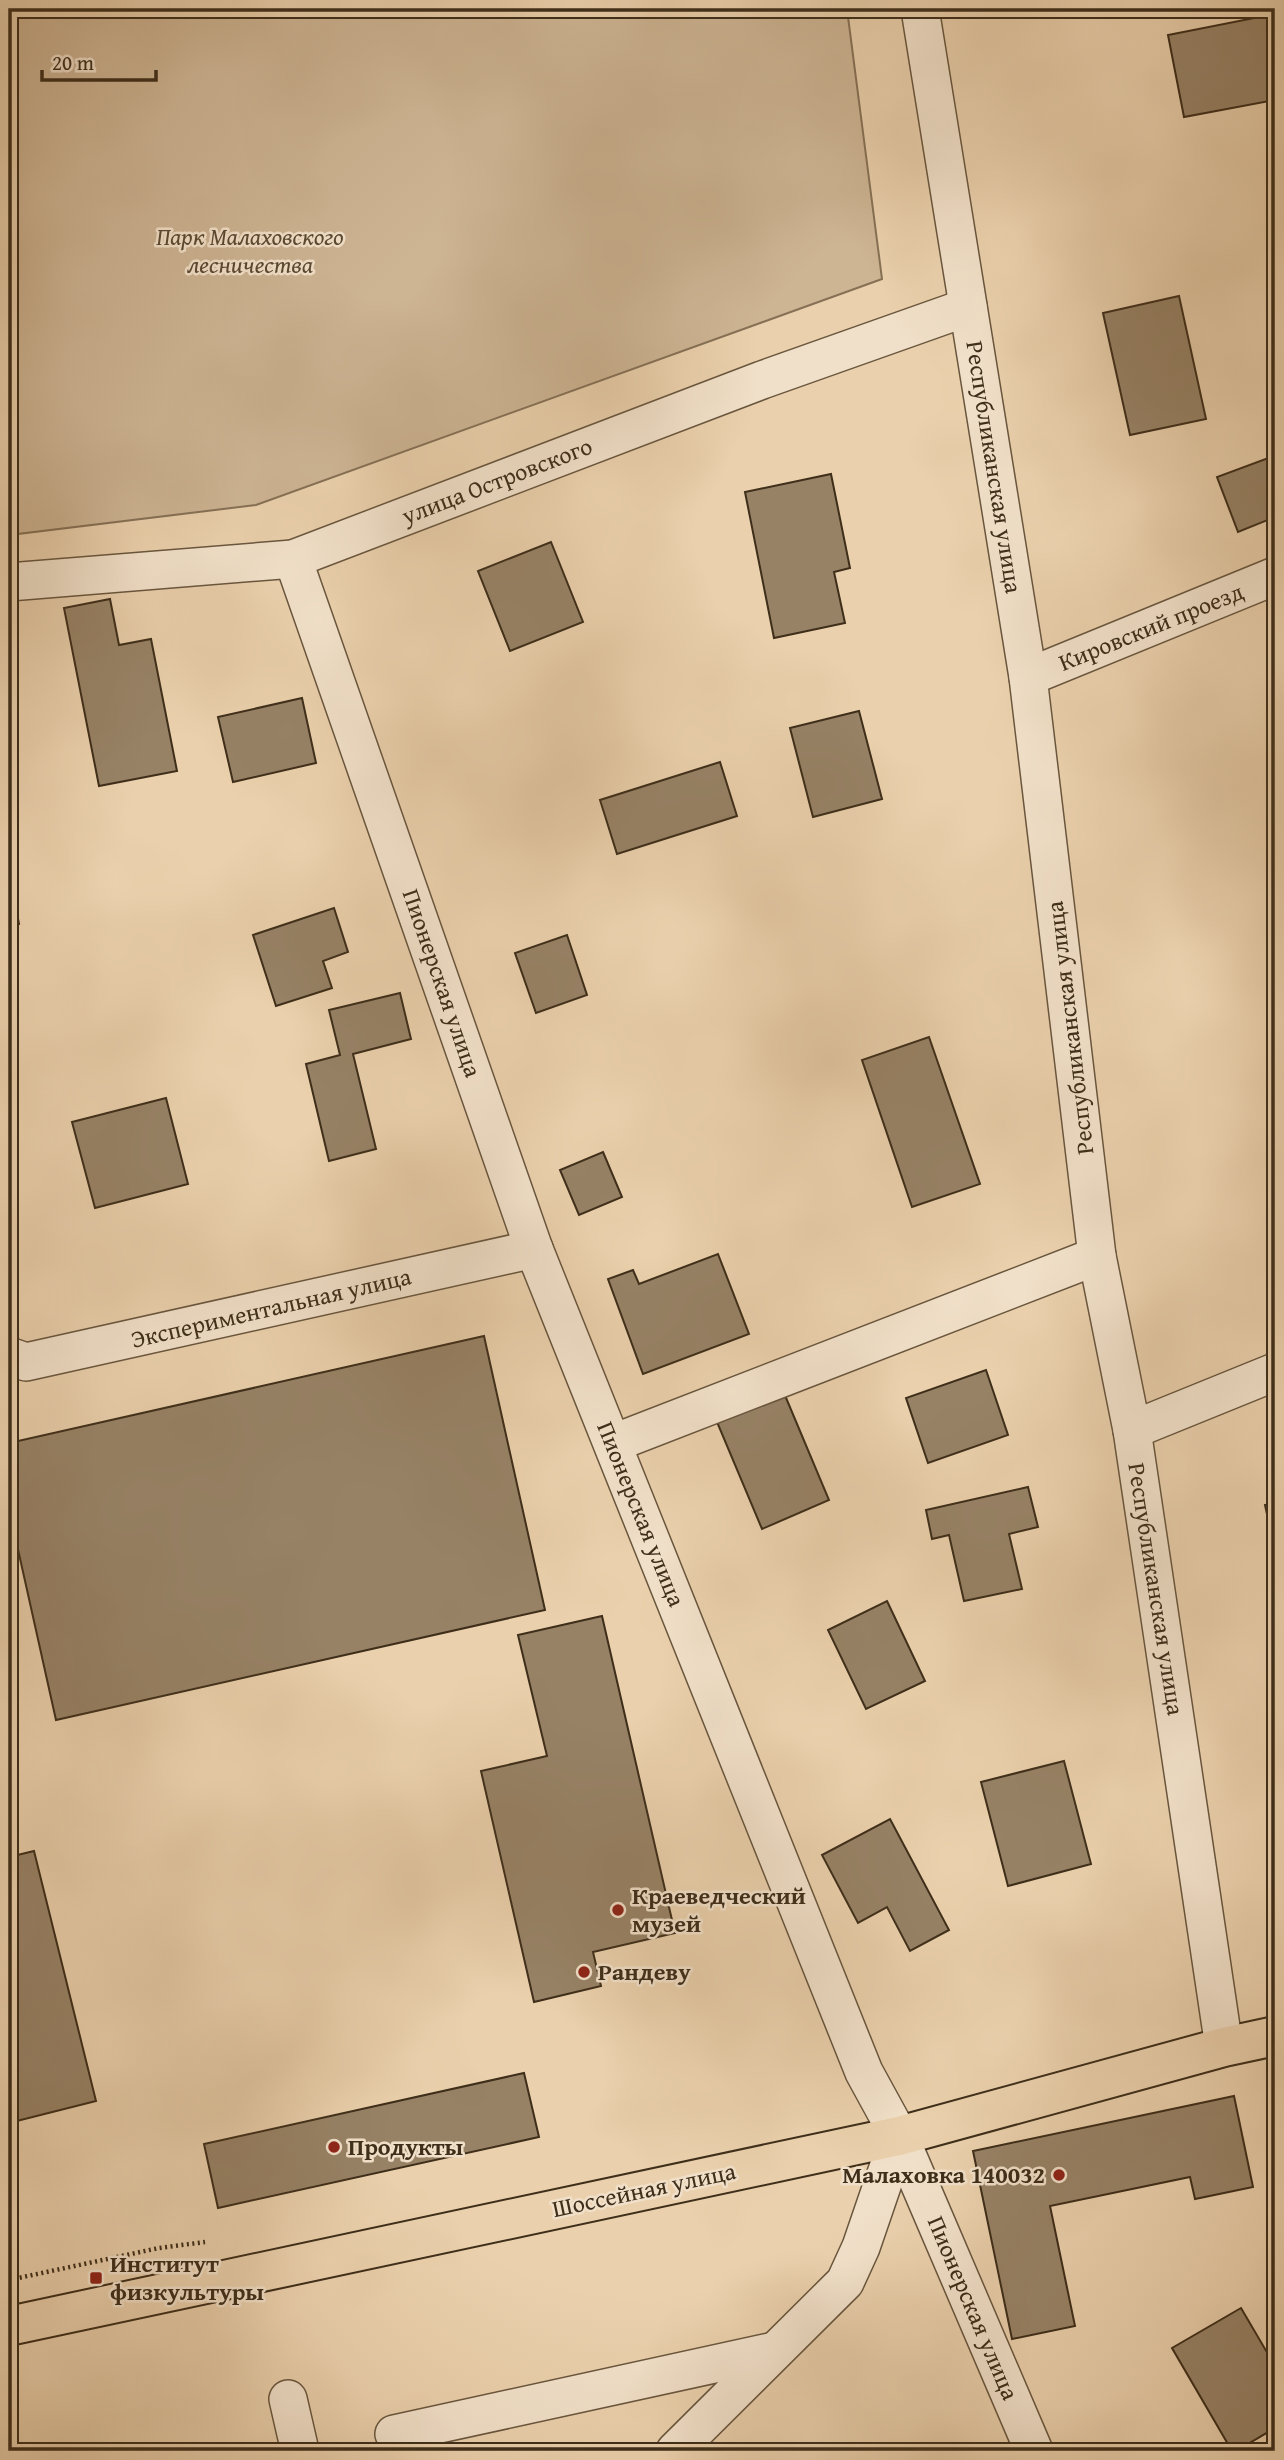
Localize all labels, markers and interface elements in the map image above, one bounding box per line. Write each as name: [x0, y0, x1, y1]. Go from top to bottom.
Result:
scale bar: [42, 38, 156, 82]
text: 20 m: [52, 47, 94, 78]
park label: Парк Малаховского лесничества: [156, 219, 344, 282]
street label: Республиканская улица: [957, 338, 1032, 596]
street label: улица Островского: [396, 428, 597, 533]
street label: Кировский проезд: [1053, 574, 1248, 680]
street label: Пионерская улица: [394, 884, 491, 1082]
street label: Республиканская улица: [1037, 899, 1102, 1157]
street label: Экспериментальная улица: [127, 1258, 415, 1357]
street label: Пионерская улица: [588, 1416, 695, 1612]
street label: Республиканская улица: [1119, 1460, 1194, 1718]
place label: Краеведческий музей: [632, 1878, 806, 1941]
marker: Краеведческий музей: [610, 1902, 626, 1918]
place label: Рандеву: [598, 1954, 691, 1989]
marker: Рандеву: [576, 1964, 592, 1980]
place label: Продукты: [348, 2129, 464, 2164]
marker: Продукты: [326, 2139, 342, 2155]
street label: Шоссейная улица: [549, 2153, 739, 2226]
place label: Малаховка 140032: [842, 2157, 1045, 2192]
marker: Малаховка 140032: [1051, 2167, 1067, 2183]
street label: Пионерская улица: [919, 2210, 1028, 2406]
place label: Институт физкультуры: [110, 2246, 264, 2309]
marker: Институт физкультуры: [88, 2270, 104, 2286]

